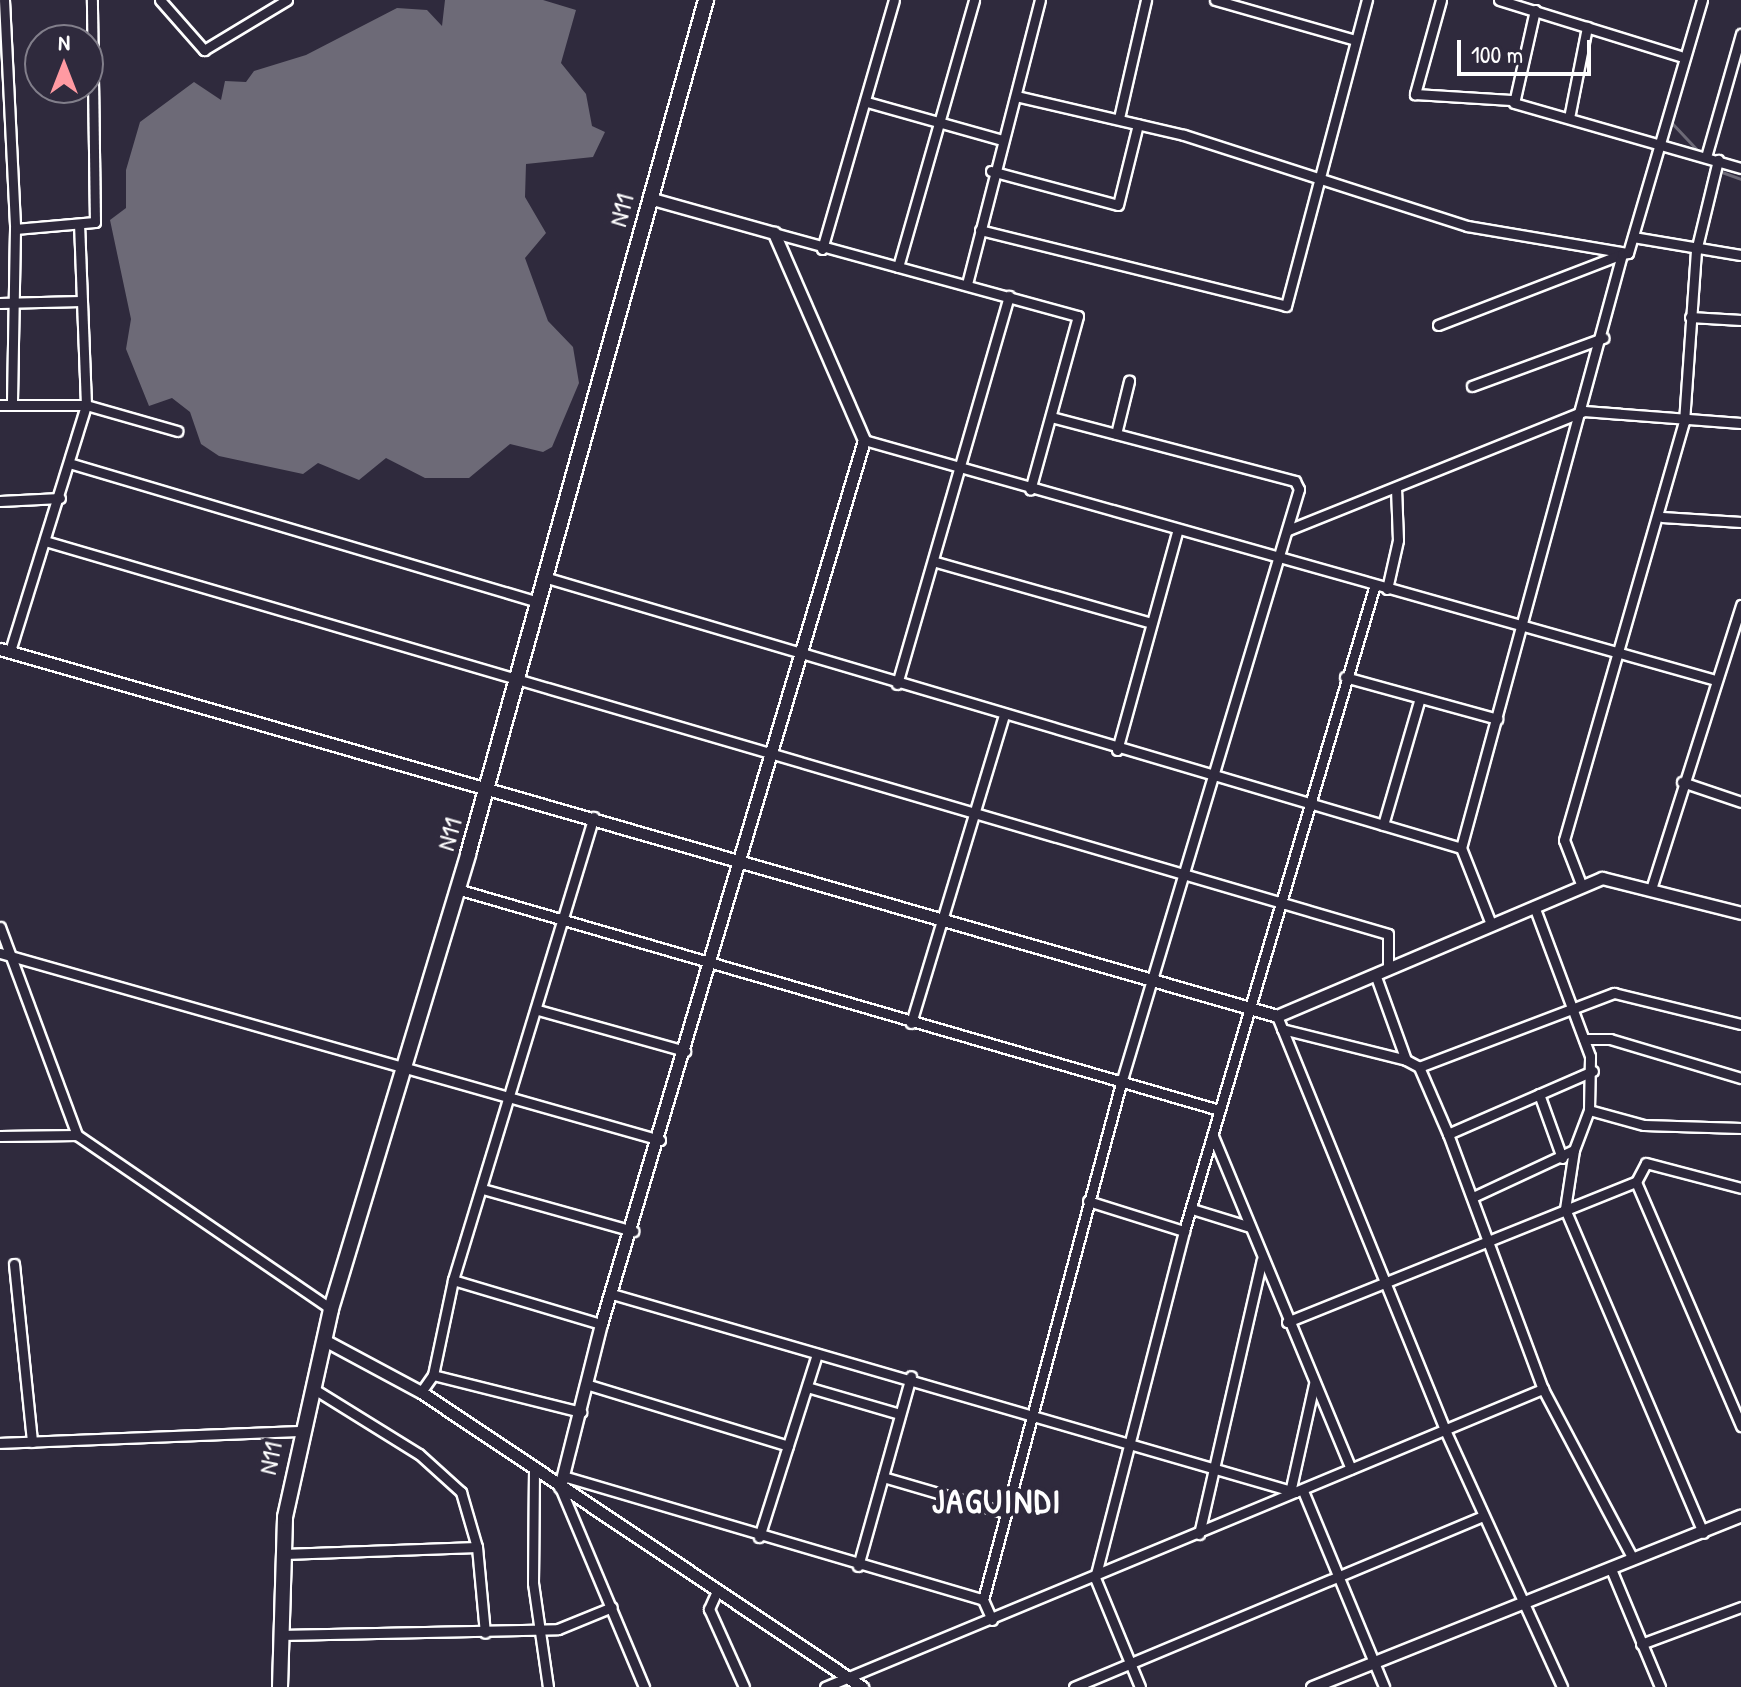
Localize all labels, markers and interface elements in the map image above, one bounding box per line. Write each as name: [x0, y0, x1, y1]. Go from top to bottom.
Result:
north arrow: [24, 24, 104, 104]
scale bar: [1461, 24, 1595, 74]
text: N: [58, 27, 70, 57]
text: 100 m: [1471, 38, 1523, 70]
street label: N11: [602, 190, 640, 230]
street label: N11: [429, 814, 469, 854]
street label: N11: [251, 1439, 289, 1477]
district label: JAGUINDI: [932, 1482, 1062, 1522]

